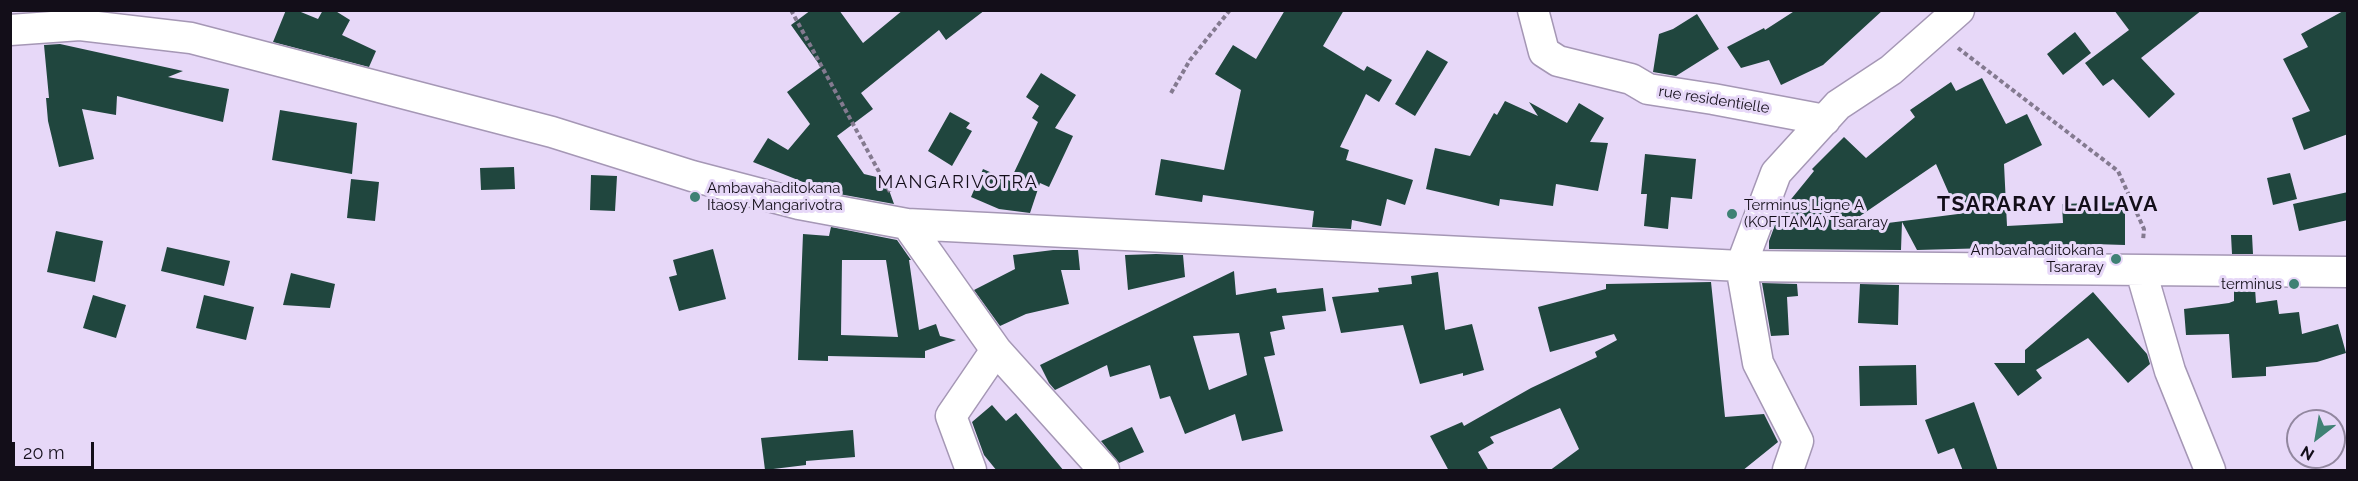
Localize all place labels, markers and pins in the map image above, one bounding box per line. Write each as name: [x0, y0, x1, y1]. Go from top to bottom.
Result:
place label: Ambavahaditokana Itaosy Mangarivotra: [707, 179, 843, 214]
marker: Ambavahaditokana Itaosy Mangarivotra: [688, 190, 702, 204]
place label: Terminus Ligne A (KOFITAMA) Tsararay: [1744, 196, 1888, 231]
marker: Terminus Ligne A (KOFITAMA) Tsararay: [1725, 207, 1739, 221]
place label: Ambavahaditokana Tsararay: [1971, 241, 2104, 276]
marker: Ambavahaditokana Tsararay: [2109, 252, 2123, 266]
place label: terminus: [2221, 275, 2282, 293]
marker: terminus: [2287, 277, 2301, 291]

